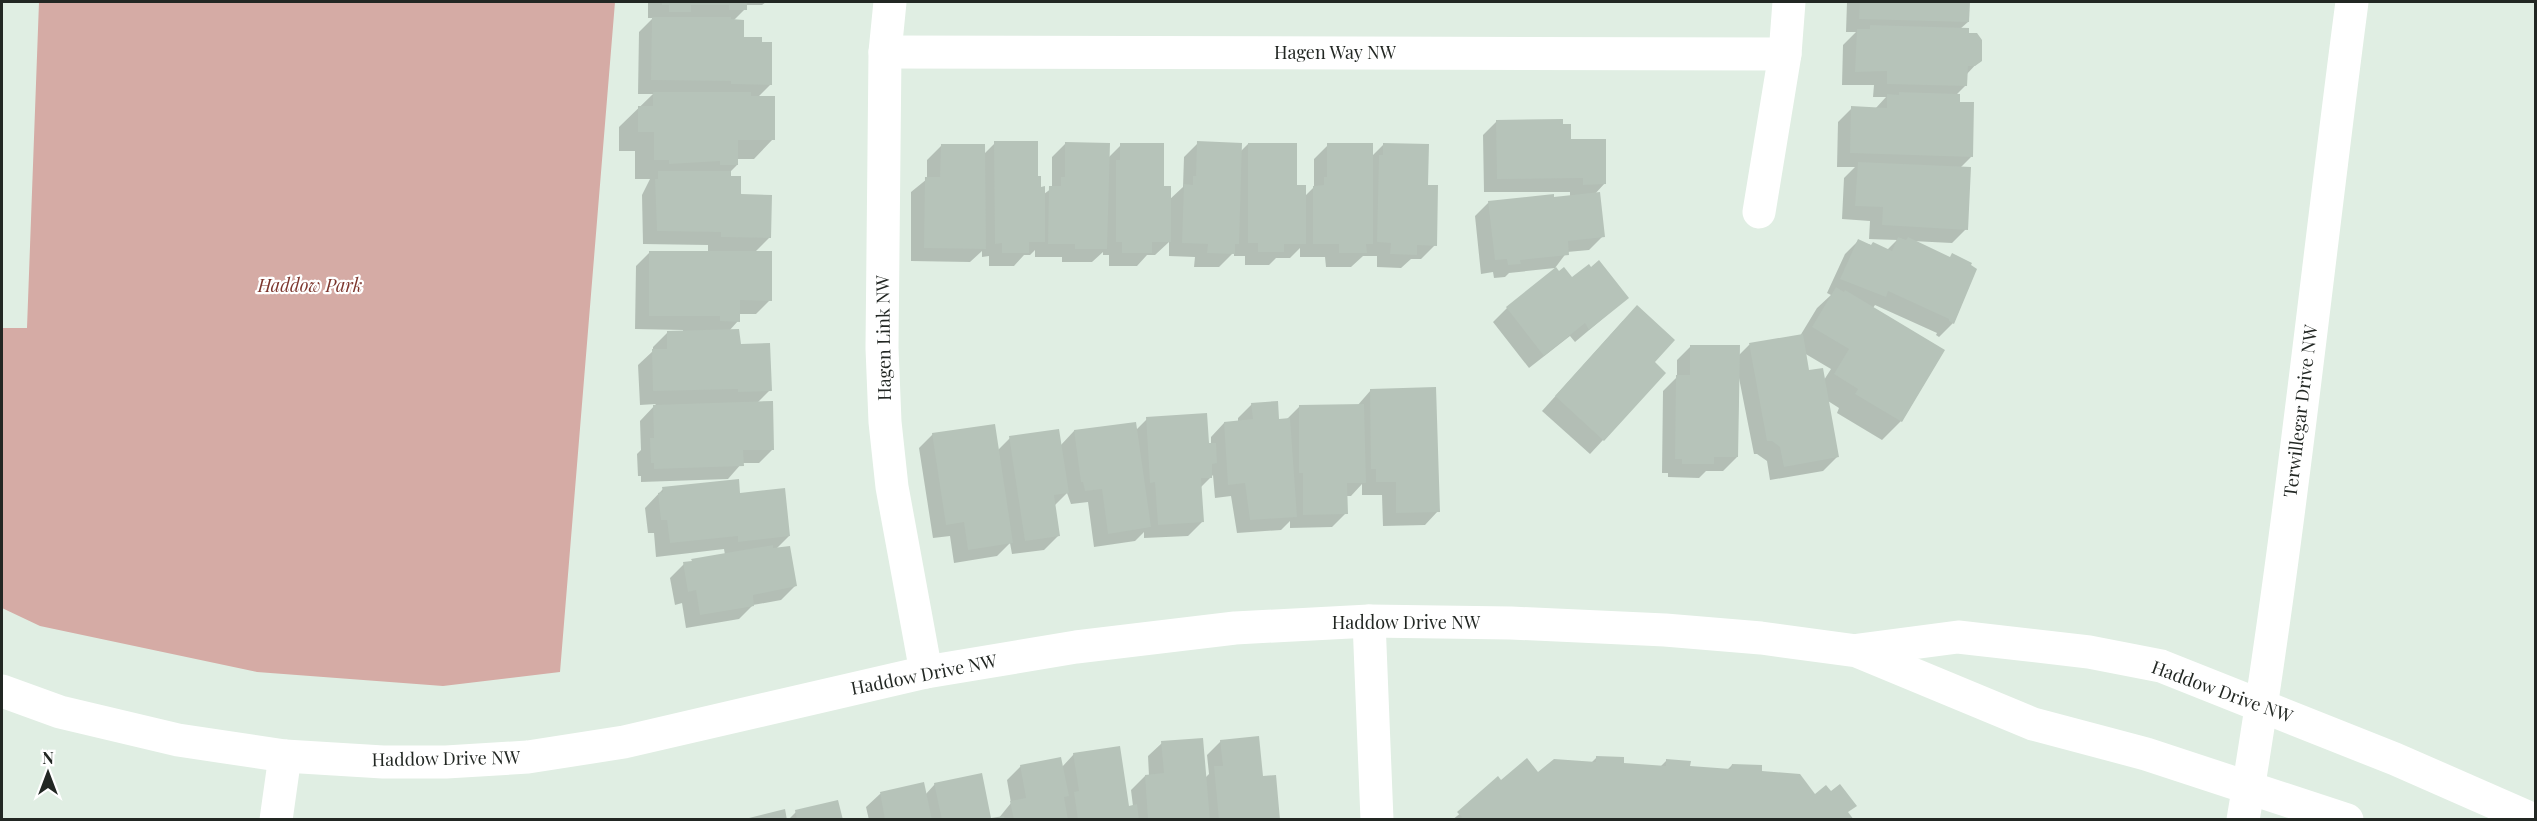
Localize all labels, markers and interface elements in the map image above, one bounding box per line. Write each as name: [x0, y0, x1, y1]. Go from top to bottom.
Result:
street label: Hagen Way NW: [1274, 40, 1397, 64]
park label: Haddow Park: [257, 273, 362, 297]
street label: Hagen Link NW: [870, 274, 896, 401]
street label: Terwillegar Drive NW: [2278, 322, 2323, 499]
street label: Haddow Drive NW: [1332, 610, 1481, 634]
street label: Haddow Drive NW: [849, 648, 1000, 700]
street label: Haddow Drive NW: [2148, 654, 2297, 728]
north arrow: [18, 743, 78, 803]
street label: Haddow Drive NW: [372, 745, 521, 771]
text: N: [42, 747, 54, 768]

